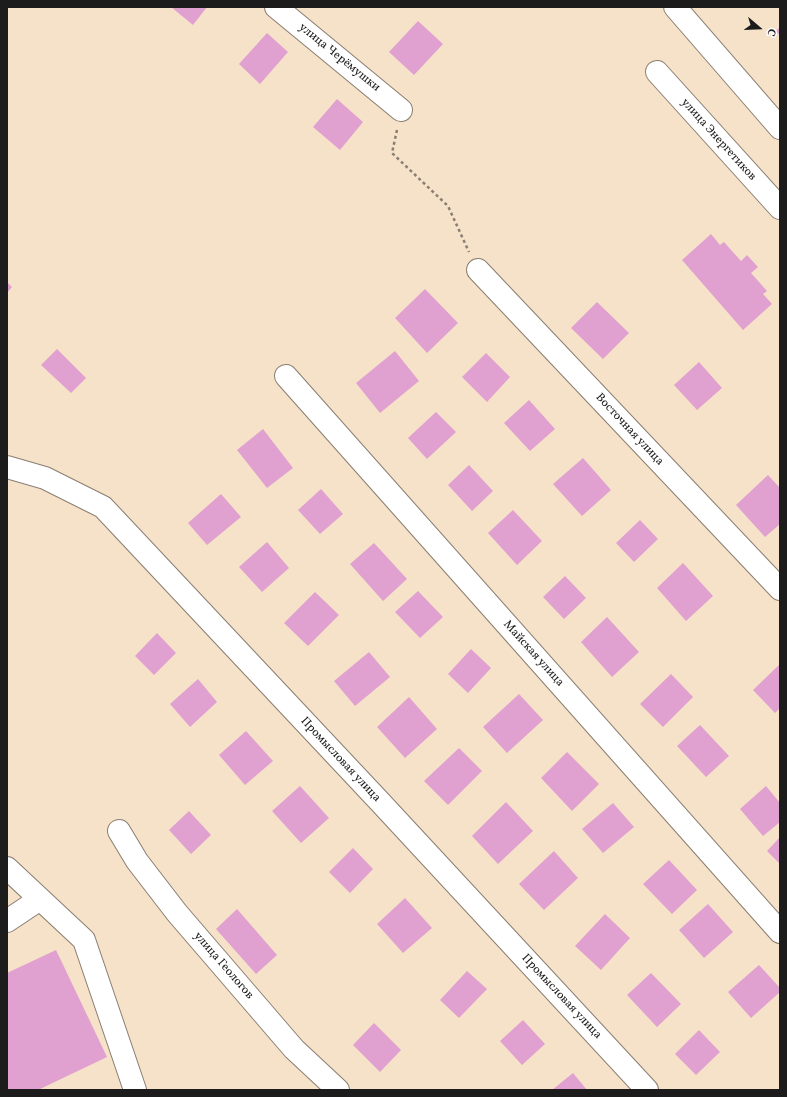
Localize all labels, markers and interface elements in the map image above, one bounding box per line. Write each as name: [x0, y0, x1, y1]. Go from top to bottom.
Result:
north arrow: [739, 8, 779, 48]
street label: улица Черёмушки: [295, 21, 383, 95]
text: С: [763, 26, 779, 38]
street label: улица Энергетиков: [677, 96, 759, 184]
street label: Восточная улица: [592, 391, 666, 469]
street label: Майская улица: [499, 618, 567, 690]
street label: Промысловая улица: [297, 714, 383, 806]
street label: улица Геологов: [190, 929, 256, 1003]
street label: Промысловая улица: [518, 951, 604, 1043]

